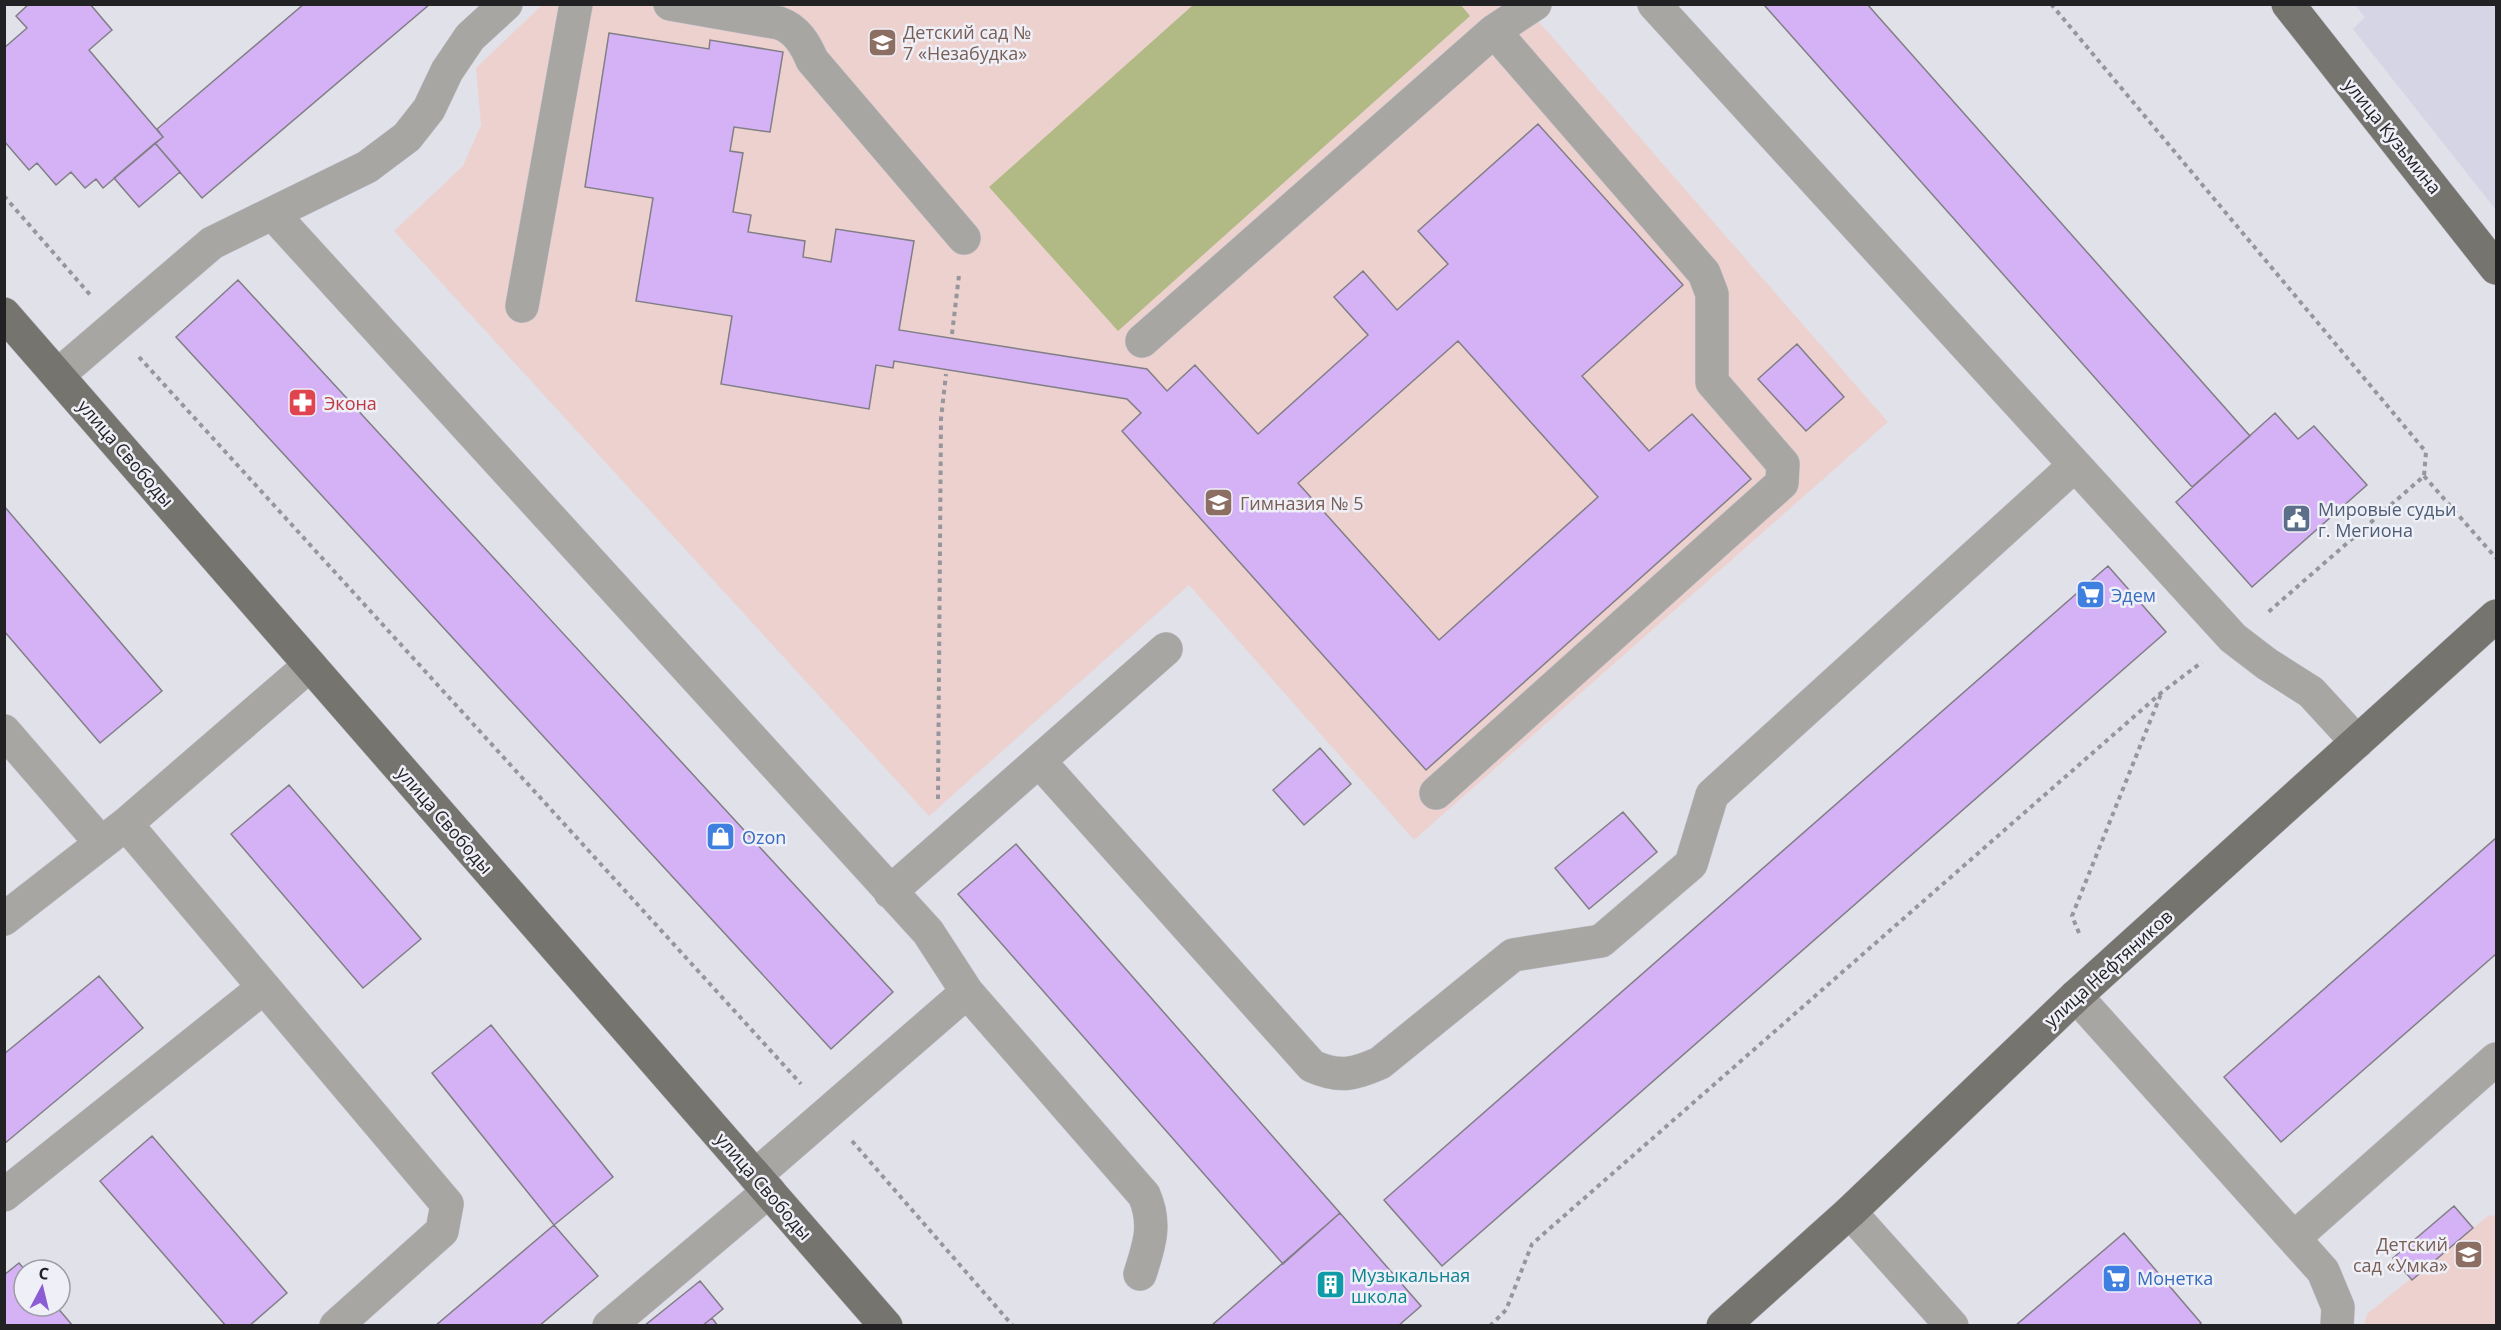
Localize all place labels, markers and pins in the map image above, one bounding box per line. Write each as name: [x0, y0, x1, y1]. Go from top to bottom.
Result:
place label: Детский сад № 7 «Незабудка»: [903, 20, 1031, 65]
school or university icon: Детский сад № 7 «Незабудка»: [866, 26, 898, 58]
pharmacy icon: Экона: [287, 387, 319, 419]
place label: Экона: [324, 391, 377, 415]
school or university icon: Гимназия № 5: [1203, 487, 1235, 519]
place label: Гимназия № 5: [1240, 491, 1364, 515]
place label: Мировые судьи г. Мегиона: [2318, 497, 2456, 542]
public building icon: Мировые судьи г. Мегиона: [2281, 503, 2313, 535]
supermarket icon: Эдем: [2074, 579, 2106, 611]
place label: Эдем: [2111, 583, 2156, 607]
shop icon: Ozon: [705, 821, 737, 853]
place label: Ozon: [742, 825, 786, 849]
place label: Детский сад «Умка»: [2353, 1232, 2448, 1277]
school or university icon: Детский сад «Умка»: [2453, 1238, 2485, 1270]
supermarket icon: Монетка: [2100, 1262, 2132, 1294]
place label: Музыкальная школа: [1351, 1263, 1470, 1308]
place label: Монетка: [2137, 1266, 2213, 1290]
building icon: Музыкальная школа: [1314, 1269, 1346, 1301]

